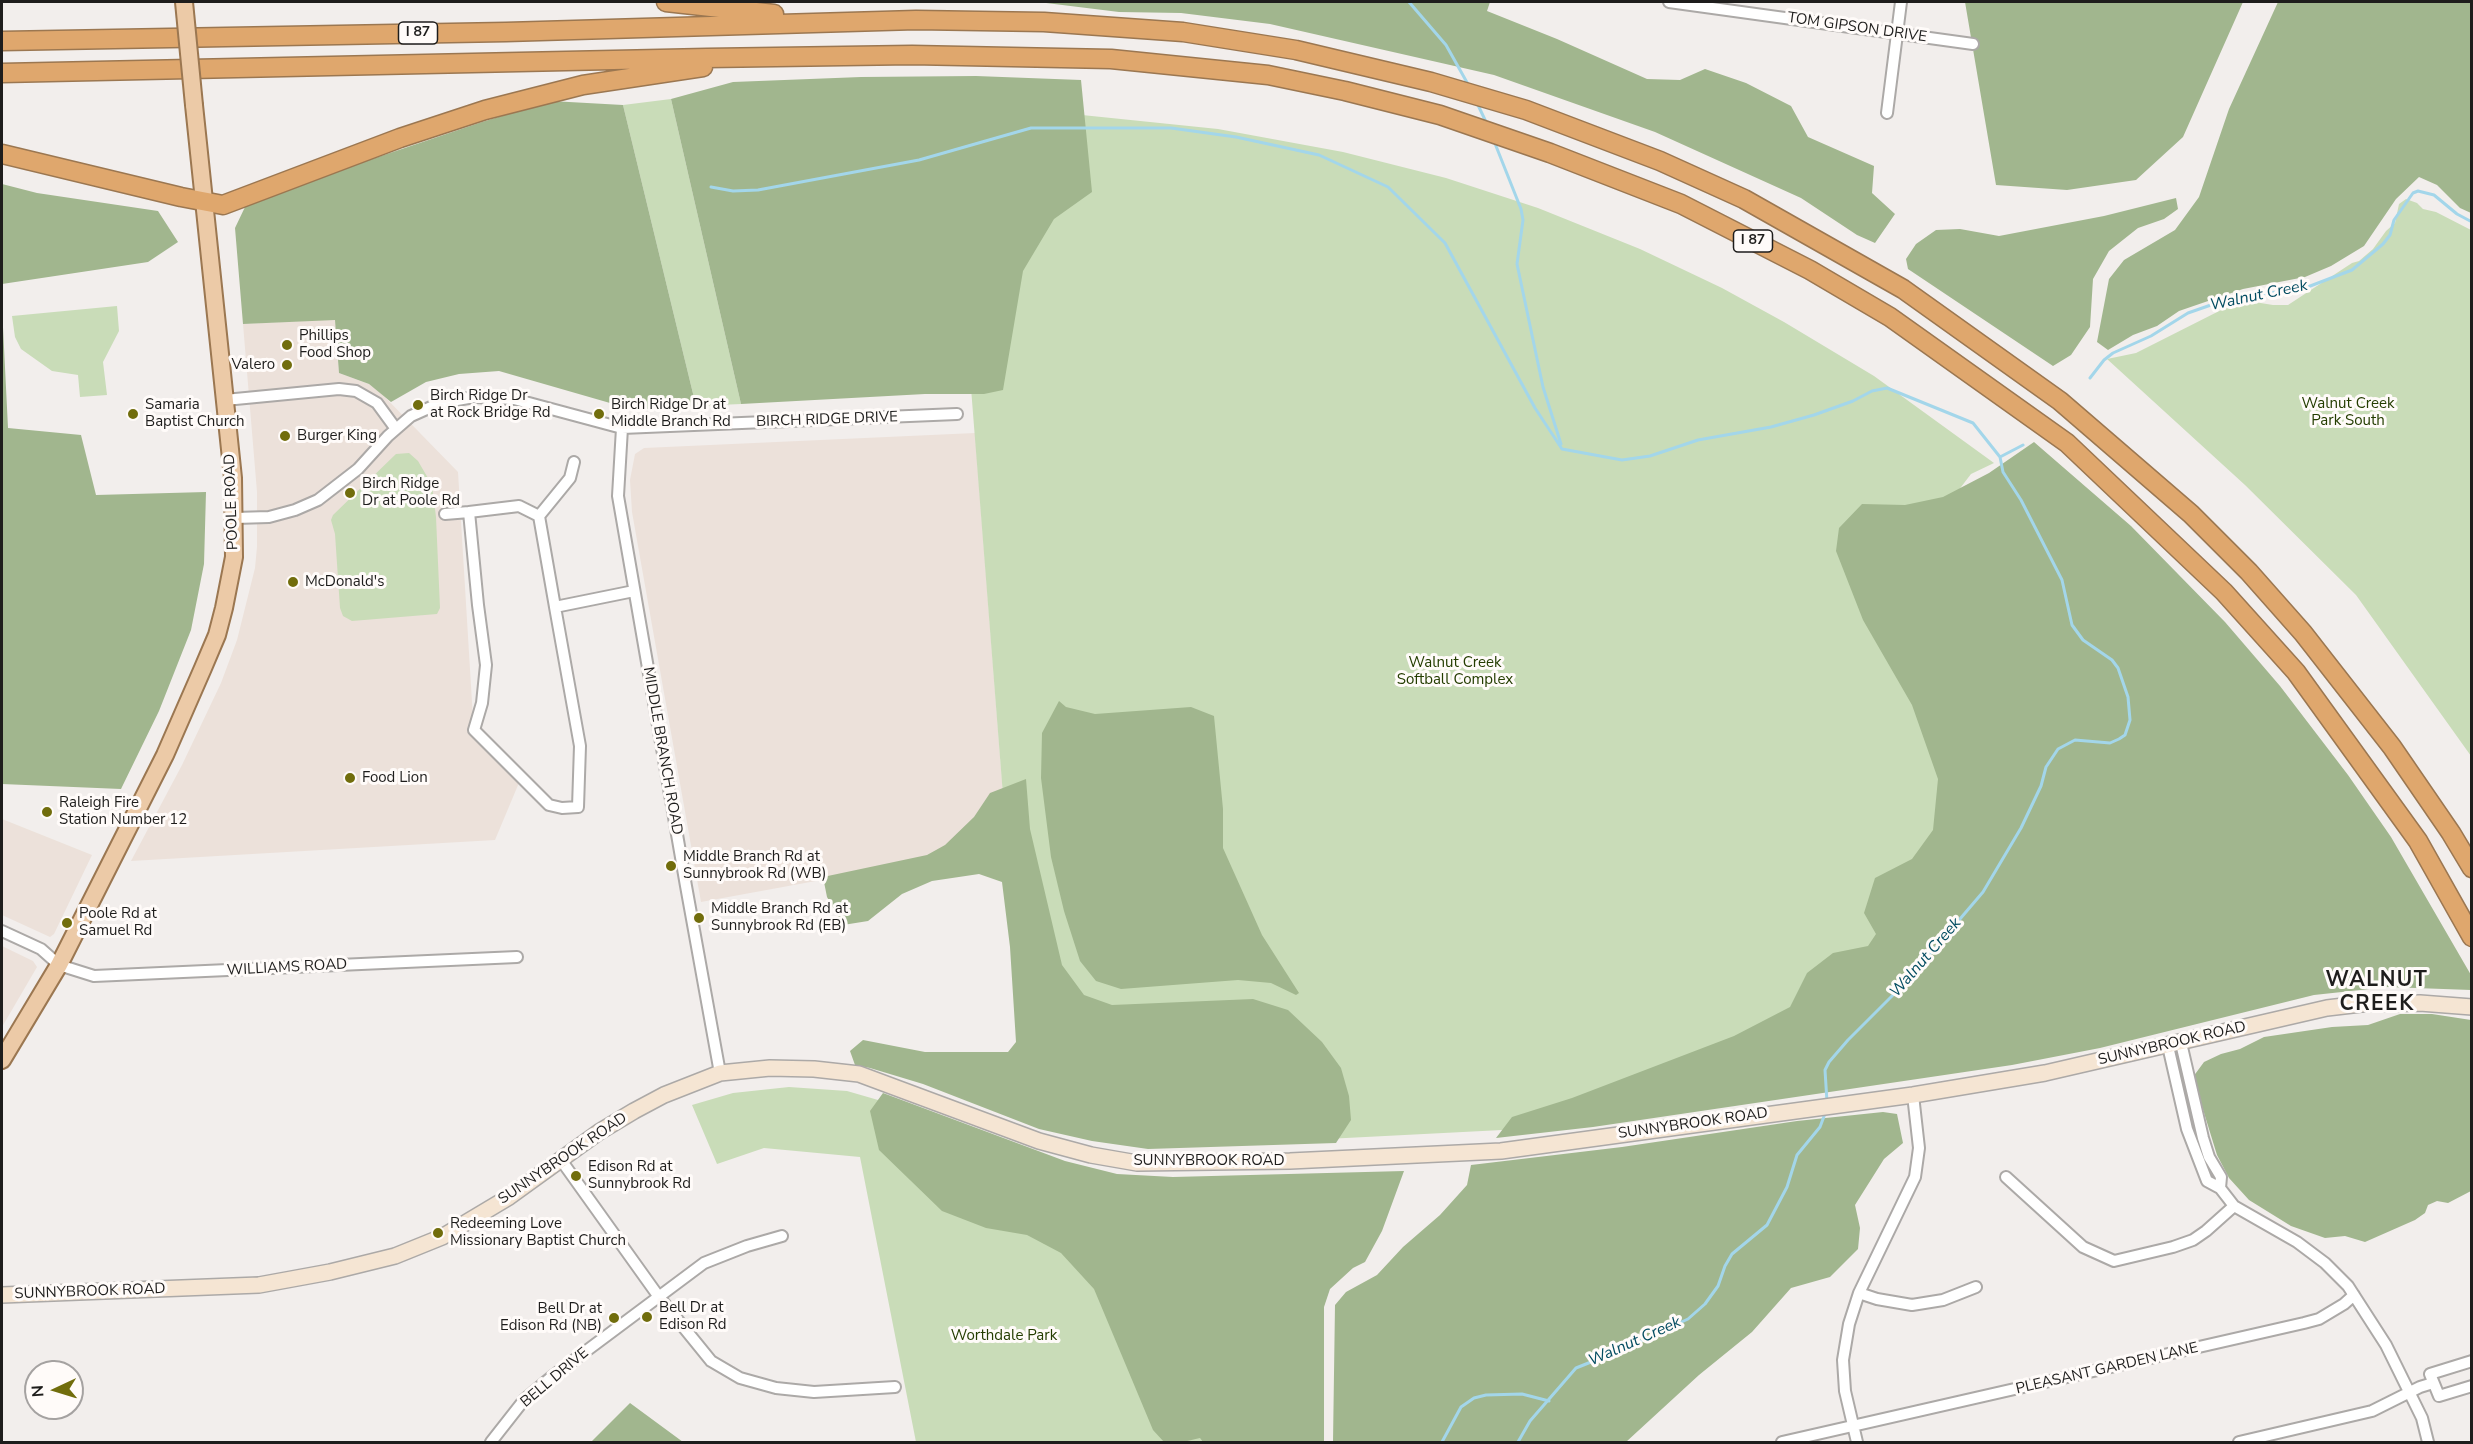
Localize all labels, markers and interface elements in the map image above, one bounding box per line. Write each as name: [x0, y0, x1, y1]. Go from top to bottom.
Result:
street label: TOM GIPSON DRIVE: [1786, 9, 1928, 47]
road number: I 87: [398, 22, 438, 44]
road number: I 87: [1734, 230, 1772, 252]
water label: Walnut Creek: [2209, 276, 2309, 316]
place label: Phillips Food Shop: [299, 327, 371, 362]
marker: Phillips Food Shop: [280, 338, 294, 352]
place label: Valero: [232, 356, 275, 374]
marker: Valero: [280, 358, 294, 372]
place label: Birch Ridge Dr at Rock Bridge Rd: [430, 387, 551, 422]
park label: Walnut Creek Park South: [2302, 395, 2394, 430]
place label: Samaria Baptist Church: [145, 396, 245, 431]
place label: Birch Ridge Dr at Middle Branch Rd: [611, 396, 731, 431]
marker: Birch Ridge Dr at Rock Bridge Rd: [411, 398, 425, 412]
marker: Samaria Baptist Church: [126, 407, 140, 421]
marker: Birch Ridge Dr at Middle Branch Rd: [592, 407, 606, 421]
street label: BIRCH RIDGE DRIVE: [756, 409, 898, 431]
place label: Burger King: [297, 427, 377, 445]
marker: Burger King: [278, 429, 292, 443]
street label: POOLE ROAD: [221, 453, 243, 551]
place label: Birch Ridge Dr at Poole Rd: [362, 475, 460, 510]
marker: Birch Ridge Dr at Poole Rd: [343, 486, 357, 500]
place label: McDonald's: [305, 573, 384, 591]
marker: McDonald's: [286, 575, 300, 589]
park label: Walnut Creek Softball Complex: [1397, 654, 1513, 689]
street label: MIDDLE BRANCH ROAD: [638, 666, 686, 836]
place label: Food Lion: [362, 769, 428, 787]
marker: Food Lion: [343, 771, 357, 785]
place label: Raleigh Fire Station Number 12: [59, 794, 187, 829]
marker: Raleigh Fire Station Number 12: [40, 805, 54, 819]
place label: Middle Branch Rd at Sunnybrook Rd (WB): [683, 848, 826, 883]
marker: Middle Branch Rd at Sunnybrook Rd (WB): [664, 859, 678, 873]
place label: Middle Branch Rd at Sunnybrook Rd (EB): [711, 900, 848, 935]
place label: Poole Rd at Samuel Rd: [79, 905, 157, 940]
marker: Middle Branch Rd at Sunnybrook Rd (EB): [692, 911, 706, 925]
water label: Walnut Creek: [1886, 914, 1966, 1002]
marker: Poole Rd at Samuel Rd: [60, 916, 74, 930]
street label: WILLIAMS ROAD: [226, 956, 348, 980]
district label: WALNUT CREEK: [2326, 968, 2428, 1018]
street label: SUNNYBROOK ROAD: [2096, 1018, 2248, 1070]
street label: SUNNYBROOK ROAD: [1617, 1105, 1769, 1143]
street label: SUNNYBROOK ROAD: [495, 1109, 631, 1209]
street label: SUNNYBROOK ROAD: [1133, 1152, 1285, 1170]
place label: Edison Rd at Sunnybrook Rd: [588, 1158, 691, 1193]
marker: Edison Rd at Sunnybrook Rd: [569, 1169, 583, 1183]
place label: Redeeming Love Missionary Baptist Church: [450, 1215, 626, 1250]
marker: Redeeming Love Missionary Baptist Church: [431, 1226, 445, 1240]
street label: SUNNYBROOK ROAD: [14, 1280, 166, 1304]
place label: Bell Dr at Edison Rd: [659, 1299, 726, 1334]
place label: Bell Dr at Edison Rd (NB): [500, 1300, 602, 1335]
marker: Bell Dr at Edison Rd: [640, 1310, 654, 1324]
marker: Bell Dr at Edison Rd (NB): [607, 1311, 621, 1325]
water label: Walnut Creek: [1586, 1313, 1684, 1371]
park label: Worthdale Park: [951, 1327, 1057, 1345]
street label: PLEASANT GARDEN LANE: [2014, 1339, 2200, 1399]
street label: BELL DRIVE: [517, 1344, 593, 1412]
north arrow: [24, 1360, 84, 1420]
text: N: [27, 1384, 49, 1398]

